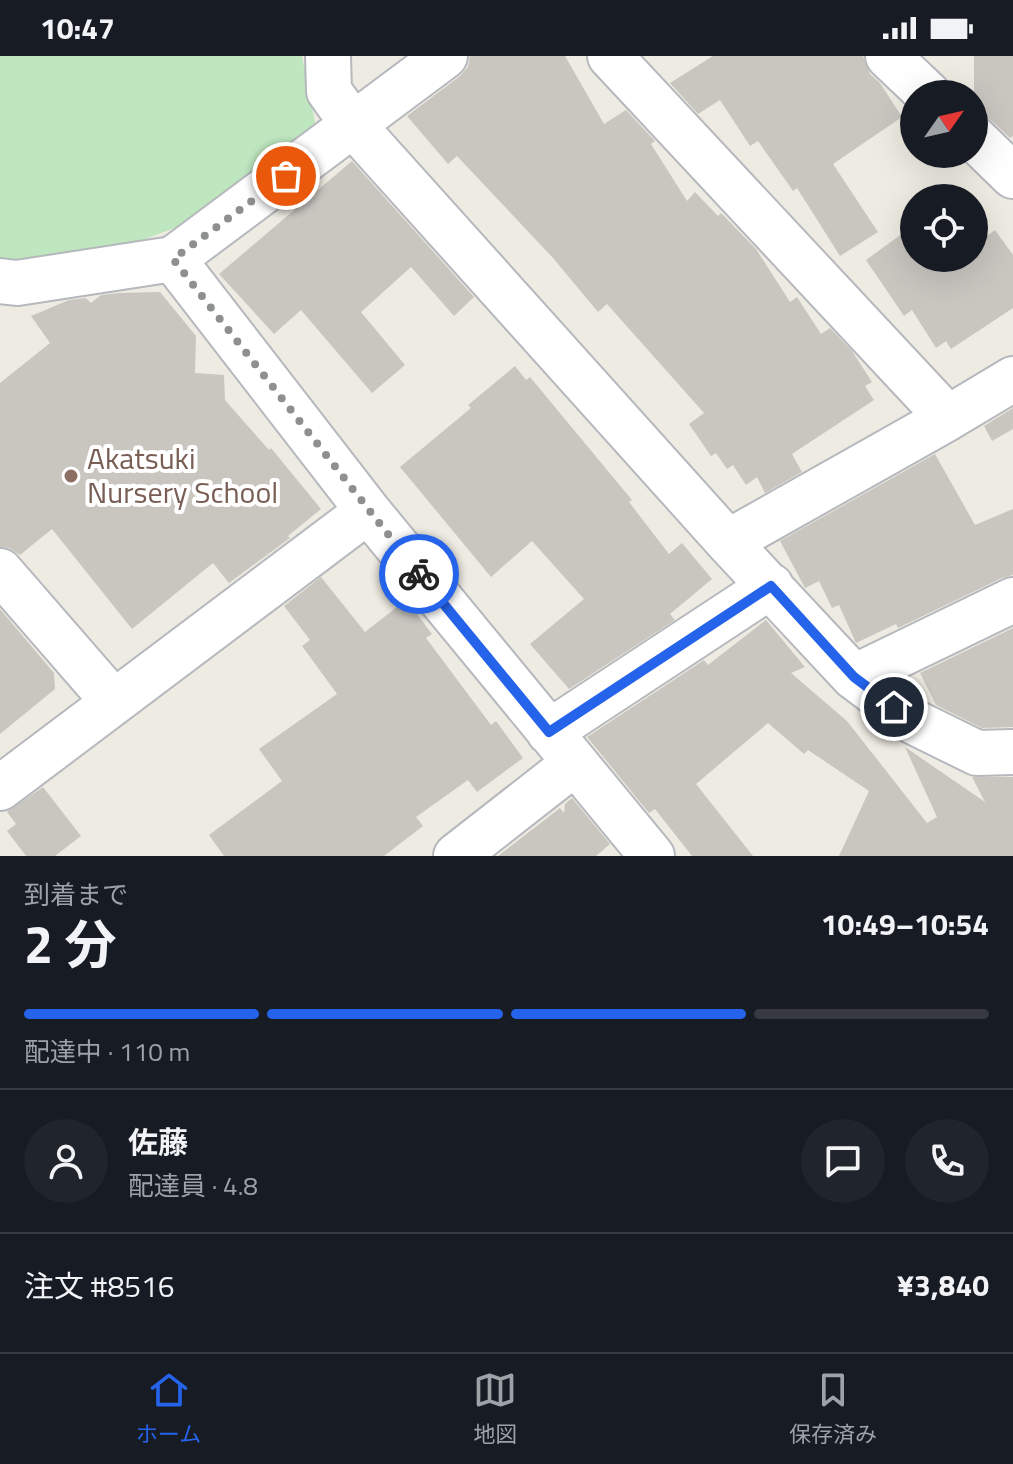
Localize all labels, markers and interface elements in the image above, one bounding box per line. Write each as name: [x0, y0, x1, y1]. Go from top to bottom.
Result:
text: 10:47: [40, 5, 115, 51]
north arrow: [900, 80, 988, 168]
map controls: [900, 80, 988, 272]
pin: [252, 142, 320, 210]
icon: bag: [264, 154, 308, 198]
button: locate: [900, 184, 988, 272]
place label: Akatsuki Nursery School: [87, 435, 278, 515]
marker: Akatsuki Nursery School: [62, 467, 80, 485]
courier: [379, 534, 459, 614]
icon: bike: [397, 552, 441, 596]
pin: [860, 673, 928, 741]
icon: home: [872, 685, 916, 729]
text: 到着まで: [24, 875, 128, 914]
text: 10:49–10:54: [821, 901, 989, 947]
text: 2 分: [24, 904, 117, 983]
text: 配達中 · 110 m: [24, 1032, 190, 1071]
button: person: [24, 1119, 108, 1203]
text: 佐藤: [128, 1119, 188, 1165]
button: chat: [801, 1119, 885, 1203]
button: phone: [905, 1119, 989, 1203]
text: 配達員 · 4.8: [128, 1166, 258, 1205]
text: ¥3,840: [897, 1262, 989, 1308]
text: 注文 #8516: [24, 1263, 175, 1309]
tab: ホーム: [136, 1368, 201, 1451]
tab: 地図: [473, 1368, 517, 1451]
tab: 保存済み: [789, 1368, 877, 1451]

